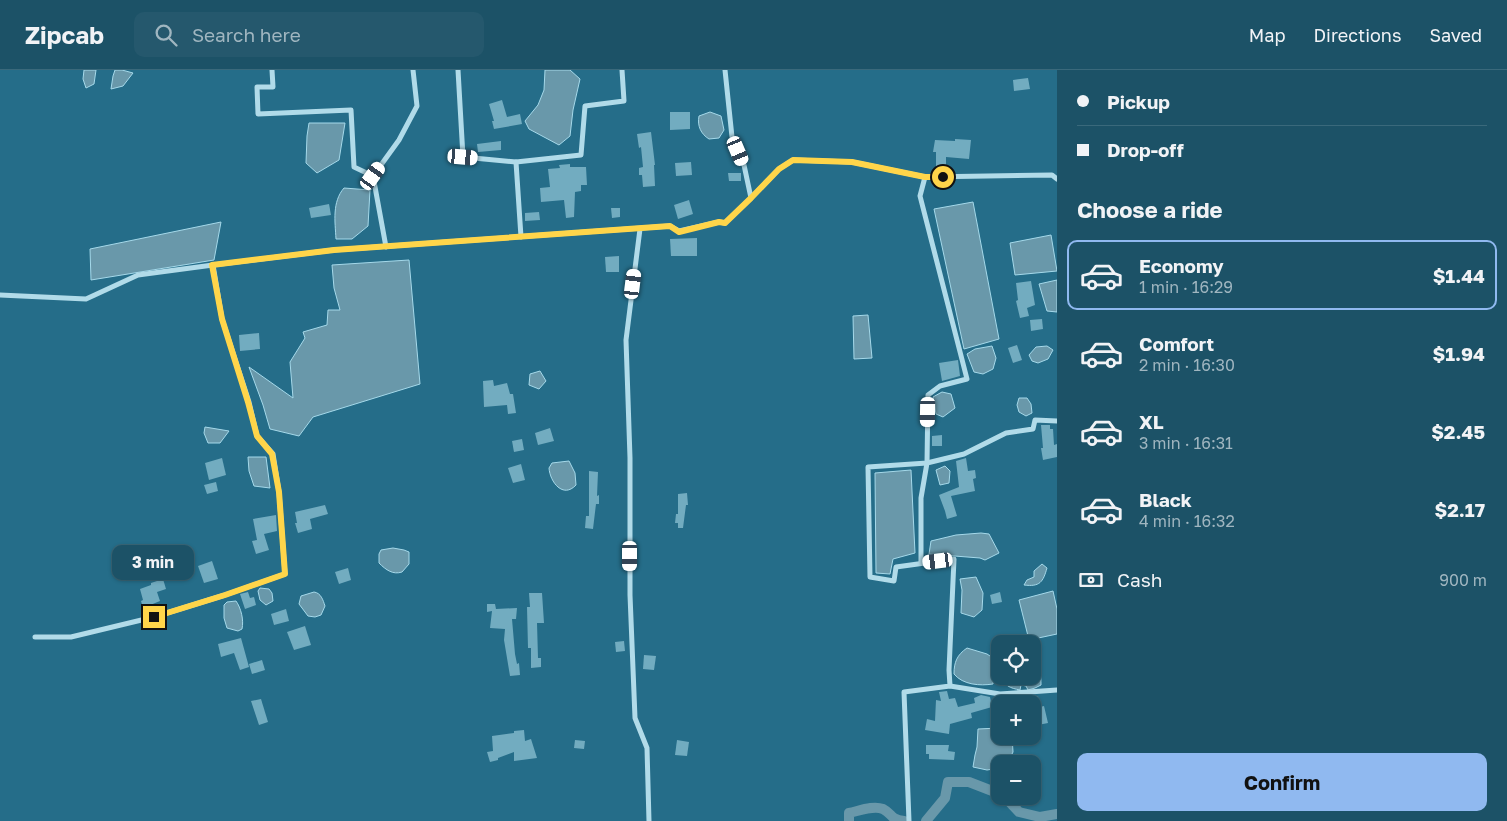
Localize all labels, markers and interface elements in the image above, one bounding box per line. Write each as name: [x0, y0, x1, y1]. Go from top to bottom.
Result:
search box: [134, 12, 484, 57]
text: Zipcab: [25, 20, 104, 49]
icon: search: [152, 21, 180, 49]
text: Search here: [192, 23, 301, 46]
text: Map: [1249, 24, 1285, 46]
text: Directions: [1313, 24, 1401, 46]
text: Saved: [1429, 24, 1482, 46]
text: Pickup: [1107, 90, 1170, 113]
car: [725, 134, 750, 168]
text: Drop-off: [1107, 138, 1184, 161]
car: [447, 148, 478, 166]
car: [358, 159, 387, 193]
route start: [932, 166, 954, 188]
text: Choose a ride: [1077, 196, 1223, 223]
icon: car: [1079, 253, 1124, 298]
text: Economy: [1139, 254, 1224, 277]
text: $1.44: [1433, 264, 1485, 287]
car: [623, 268, 642, 300]
text: 1 min · 16:29: [1139, 277, 1233, 297]
icon: car: [1079, 331, 1124, 376]
text: Comfort: [1139, 332, 1214, 355]
text: $1.94: [1432, 342, 1485, 365]
text: 2 min · 16:30: [1139, 355, 1235, 375]
car: [920, 397, 935, 427]
icon: car: [1079, 409, 1124, 454]
text: XL: [1139, 410, 1164, 433]
text: $2.45: [1431, 420, 1485, 443]
text: 3 min · 16:31: [1139, 433, 1233, 453]
icon: car: [1079, 487, 1124, 532]
text: Black: [1139, 488, 1192, 511]
text: $2.17: [1434, 498, 1485, 521]
text: 4 min · 16:32: [1139, 511, 1235, 531]
car: [622, 541, 637, 571]
callout: 3 min: [113, 544, 195, 580]
text: 3 min: [132, 552, 174, 572]
car: [922, 552, 953, 570]
icon: cash: [1077, 566, 1105, 594]
text: Cash: [1117, 568, 1162, 591]
text: 900 m: [1439, 570, 1487, 590]
route end: [143, 606, 165, 628]
map controls: [991, 635, 1041, 805]
button: locate: [991, 635, 1041, 685]
button: +: [991, 695, 1041, 745]
button: Confirm: [1077, 753, 1487, 811]
button: −: [991, 755, 1041, 805]

